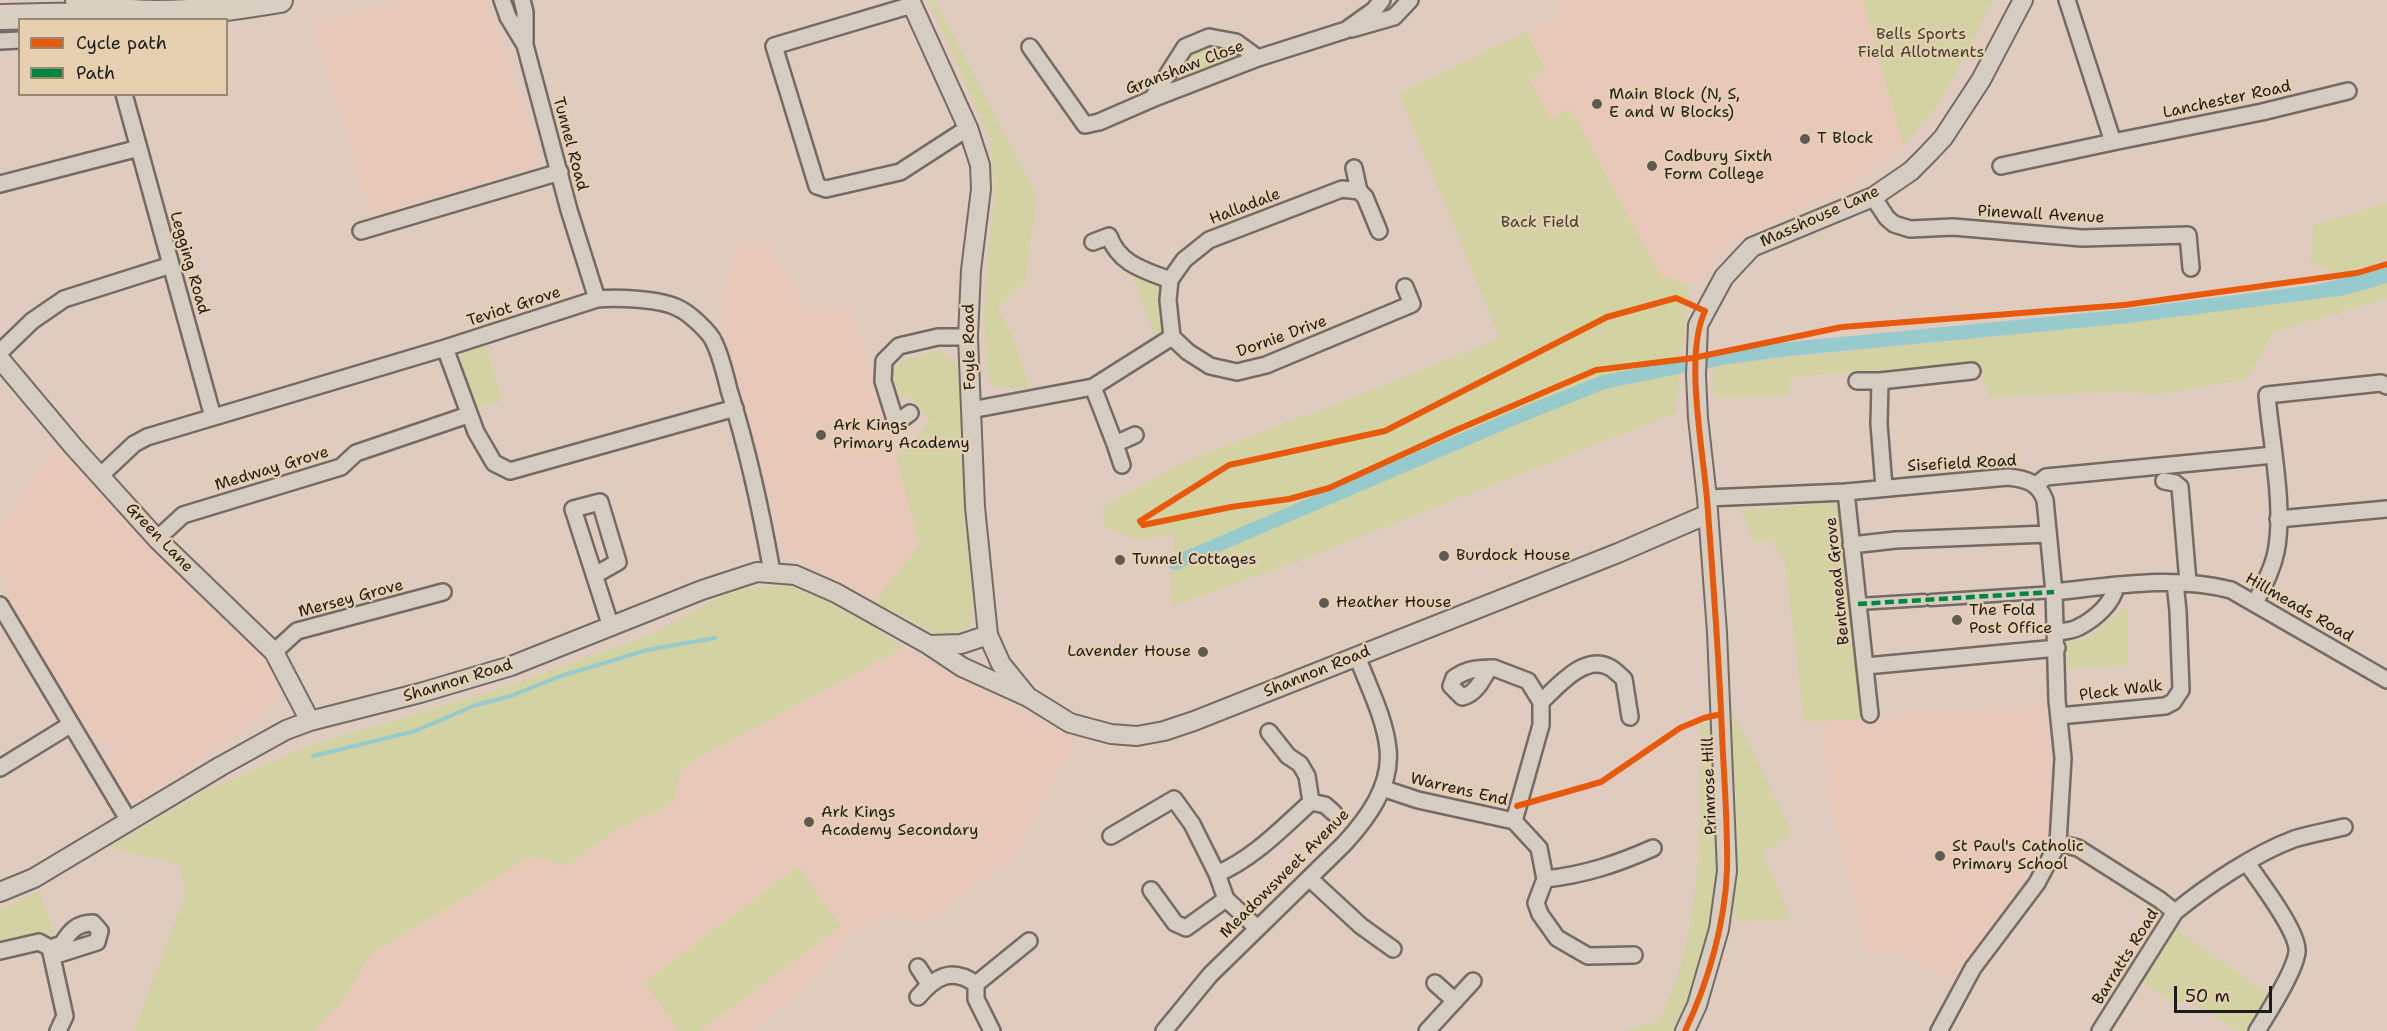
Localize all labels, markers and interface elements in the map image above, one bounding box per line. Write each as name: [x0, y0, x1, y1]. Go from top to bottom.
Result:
legend: [18, 18, 228, 96]
park label: Bells Sports Field Allotments: [1858, 25, 1984, 63]
text: Cycle path: [76, 31, 167, 55]
street label: Granshaw Close: [1123, 37, 1247, 99]
text: Path: [76, 61, 115, 85]
street label: Lanchester Road: [2161, 77, 2293, 123]
place label: Main Block (N, S, E and W Blocks): [1609, 85, 1740, 123]
street label: Tunnel Road: [548, 95, 592, 193]
marker: Main Block (N, S, E and W Blocks): [1590, 97, 1604, 111]
place label: T Block: [1817, 129, 1873, 149]
marker: T Block: [1798, 132, 1812, 146]
place label: Cadbury Sixth Form College: [1664, 147, 1773, 185]
marker: Cadbury Sixth Form College: [1645, 159, 1659, 173]
street label: Masshouse Lane: [1757, 182, 1883, 252]
street label: Halladale: [1207, 185, 1283, 229]
street label: Pinewall Avenue: [1977, 202, 2105, 228]
street label: Legging Road: [165, 209, 213, 317]
park label: Back Field: [1501, 213, 1579, 233]
street label: Teviot Grove: [465, 283, 563, 331]
street label: Foyle Road: [960, 304, 980, 390]
street label: Dornie Drive: [1234, 312, 1330, 362]
place label: Ark Kings Primary Academy: [833, 416, 970, 454]
marker: Ark Kings Primary Academy: [814, 428, 828, 442]
street label: Medway Grove: [213, 443, 331, 495]
street label: Sisefield Road: [1907, 452, 2017, 476]
street label: Green Lane: [121, 499, 197, 577]
street label: Bentmead Grove: [1822, 516, 1854, 646]
place label: Burdock House: [1456, 546, 1570, 566]
marker: Burdock House: [1437, 549, 1451, 563]
place label: Tunnel Cottages: [1132, 550, 1257, 570]
marker: Tunnel Cottages: [1113, 553, 1127, 567]
street label: Hillmeads Road: [2242, 569, 2356, 647]
street label: Mersey Grove: [296, 576, 406, 622]
place label: Heather House: [1336, 593, 1451, 613]
marker: Heather House: [1317, 596, 1331, 610]
place label: The Fold Post Office: [1969, 601, 2052, 639]
marker: The Fold Post Office: [1950, 613, 1964, 627]
place label: Lavender House: [1067, 642, 1191, 662]
street label: Shannon Road: [1261, 642, 1373, 702]
marker: Lavender House: [1196, 645, 1210, 659]
street label: Shannon Road: [401, 655, 515, 707]
street label: Pleck Walk: [2078, 676, 2164, 706]
street label: Primrose Hill: [1699, 737, 1721, 835]
street label: Warrens End: [1408, 769, 1510, 811]
place label: Ark Kings Academy Secondary: [821, 803, 978, 841]
street label: Meadowsweet Avenue: [1216, 805, 1354, 943]
marker: Ark Kings Academy Secondary: [802, 815, 816, 829]
place label: St Paul's Catholic Primary School: [1952, 837, 2084, 875]
marker: St Paul's Catholic Primary School: [1933, 849, 1947, 863]
street label: Barratts Road: [2089, 905, 2163, 1009]
scale bar: [2177, 974, 2274, 1012]
text: 50 m: [2185, 984, 2230, 1008]

